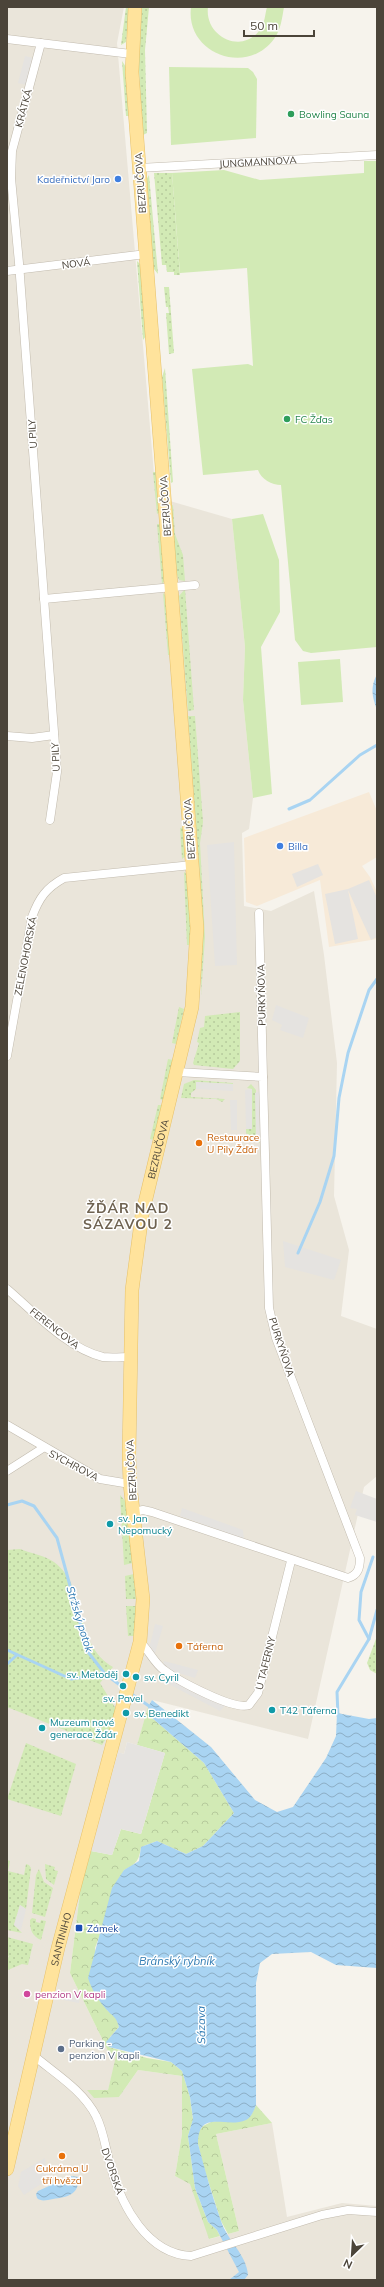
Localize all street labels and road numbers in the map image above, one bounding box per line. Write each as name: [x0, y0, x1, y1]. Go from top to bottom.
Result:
street label: KRÁTKÁ: [12, 87, 35, 129]
street label: BEZRUČOVA: [132, 152, 149, 214]
street label: JUNGMANNOVA: [219, 153, 298, 171]
street label: NOVÁ: [61, 255, 92, 272]
street label: U PILY: [25, 418, 40, 449]
street label: BEZRUČOVA: [157, 475, 174, 537]
street label: U PILY: [48, 741, 63, 772]
street label: BEZRUČOVA: [181, 798, 198, 860]
street label: ZELENOHORSKÁ: [11, 915, 40, 997]
street label: PURKYŇOVA: [254, 963, 269, 1026]
street label: BEZRUČOVA: [145, 1117, 172, 1180]
street label: FERENCOVA: [27, 1305, 83, 1352]
street label: PURKYŇOVA: [266, 1316, 297, 1379]
street label: BEZRUČOVA: [123, 1439, 140, 1501]
street label: SYCHROVA: [47, 1447, 101, 1484]
street label: U TAFERNY: [253, 1634, 279, 1691]
street label: SANTINIHO: [48, 1911, 74, 1968]
street label: DVORSKÁ: [99, 2146, 127, 2197]

